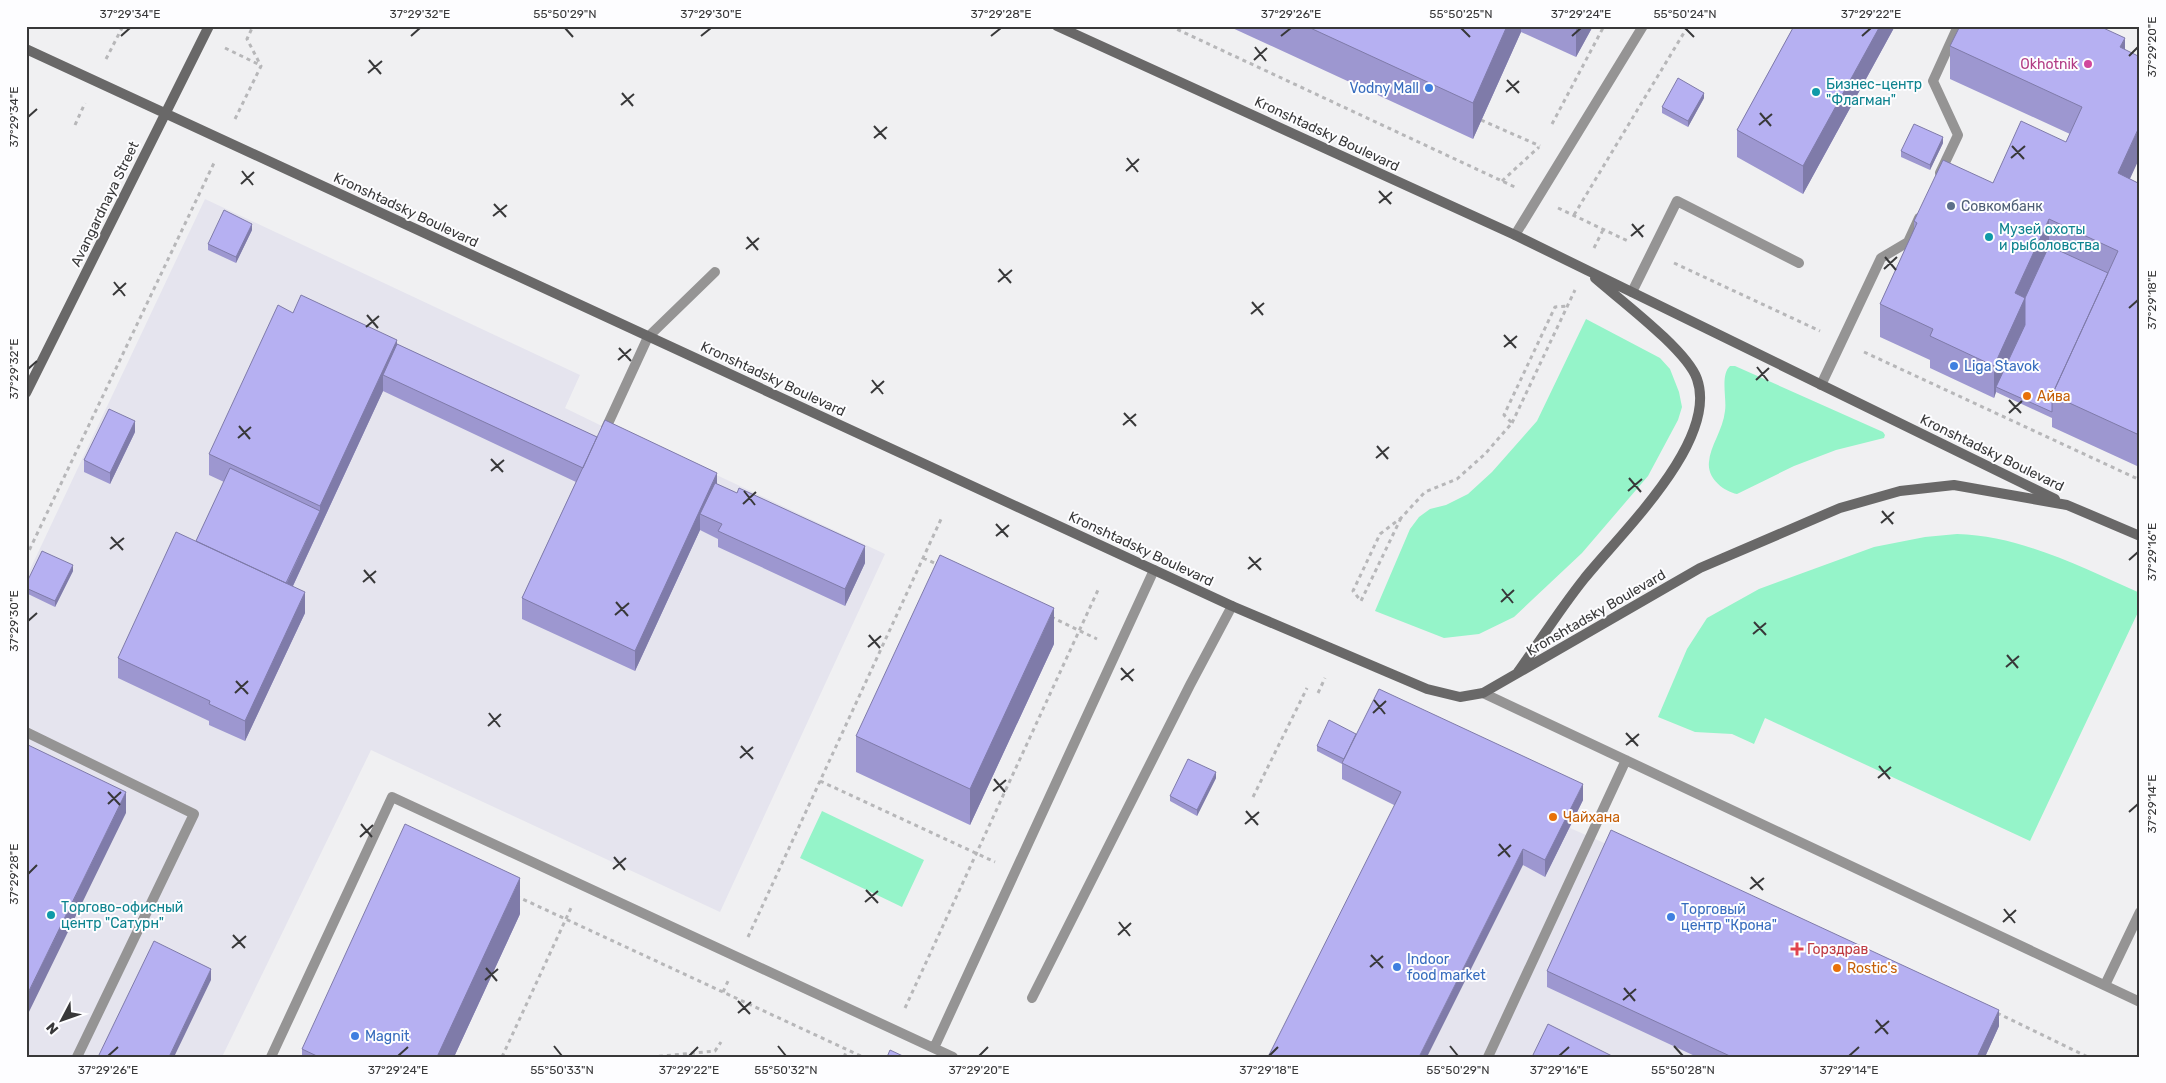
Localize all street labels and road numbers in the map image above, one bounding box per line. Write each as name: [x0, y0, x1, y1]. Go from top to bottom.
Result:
street label: Kronshtadsky Boulevard: [1252, 93, 1402, 175]
street label: Avangardnaya Street: [67, 138, 143, 269]
street label: Kronshtadsky Boulevard: [331, 169, 481, 251]
street label: Kronshtadsky Boulevard: [698, 338, 848, 420]
street label: Kronshtadsky Boulevard: [1917, 411, 2067, 495]
street label: Kronshtadsky Boulevard: [1066, 508, 1216, 590]
street label: Kronshtadsky Boulevard: [1523, 566, 1669, 660]

